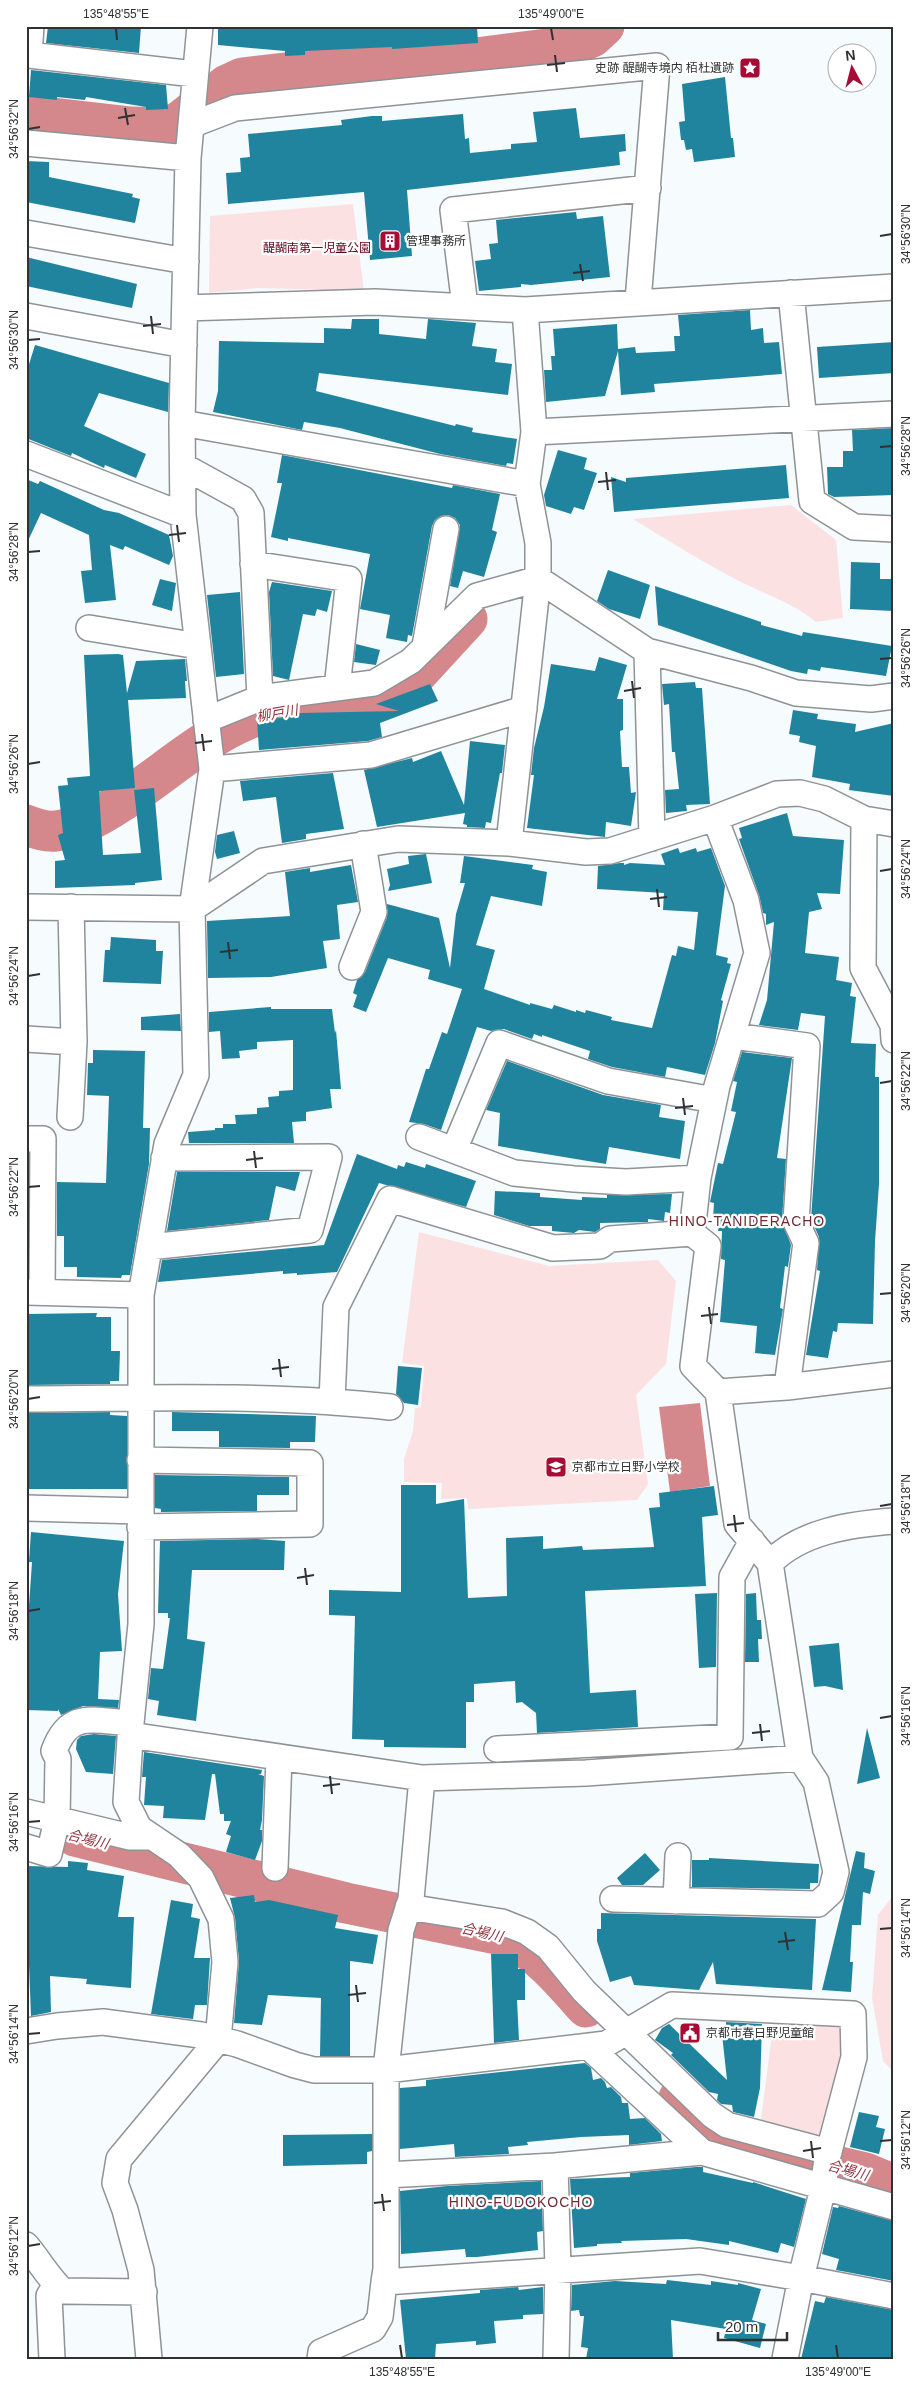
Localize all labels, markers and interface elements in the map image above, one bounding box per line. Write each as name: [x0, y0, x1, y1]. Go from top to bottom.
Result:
text: 135°48'55"E: [83, 7, 149, 21]
text: 135°49'00"E: [518, 7, 584, 21]
north arrow: [828, 42, 878, 92]
text: N: [844, 47, 856, 64]
place icon: 史跡 醍醐寺境内 栢杜遺跡: [738, 56, 762, 80]
place label: 史跡 醍醐寺境内 栢杜遺跡: [595, 61, 734, 75]
text: 34°56'32"N: [7, 99, 21, 159]
text: 34°56'30"N: [899, 204, 913, 264]
building icon: 管理事務所: [378, 229, 402, 253]
place label: 管理事務所: [406, 234, 466, 248]
park label: 醍醐南第一児童公園: [263, 241, 371, 255]
text: 34°56'30"N: [7, 310, 21, 370]
text: 34°56'28"N: [899, 416, 913, 476]
text: 34°56'28"N: [7, 522, 21, 582]
text: 34°56'26"N: [899, 628, 913, 688]
water label: 柳戸川: [255, 701, 301, 725]
text: 34°56'26"N: [7, 734, 21, 794]
text: 34°56'24"N: [899, 839, 913, 899]
text: 34°56'24"N: [7, 946, 21, 1006]
text: 34°56'22"N: [899, 1051, 913, 1111]
text: 34°56'22"N: [7, 1157, 21, 1217]
district label: HINO-TANIDERACHO: [669, 1213, 825, 1229]
text: 34°56'20"N: [899, 1263, 913, 1323]
text: 34°56'20"N: [7, 1369, 21, 1429]
school or university icon: 京都市立日野小学校: [544, 1455, 568, 1479]
place label: 京都市立日野小学校: [572, 1460, 680, 1474]
text: 34°56'18"N: [899, 1474, 913, 1534]
text: 34°56'18"N: [7, 1581, 21, 1641]
text: 34°56'16"N: [899, 1686, 913, 1746]
text: 34°56'16"N: [7, 1792, 21, 1852]
water label: 合場川: [66, 1826, 112, 1852]
text: 34°56'14"N: [899, 1898, 913, 1958]
water label: 合場川: [460, 1919, 506, 1945]
text: 34°56'14"N: [7, 2004, 21, 2064]
public building icon: 京都市春日野児童館: [678, 2021, 702, 2045]
place label: 京都市春日野児童館: [706, 2026, 814, 2040]
text: 34°56'12"N: [899, 2110, 913, 2170]
water label: 合場川: [826, 2157, 872, 2184]
district label: HINO-FUDOKOCHO: [449, 2194, 593, 2210]
text: 34°56'12"N: [7, 2216, 21, 2276]
scale bar: [718, 2310, 786, 2342]
text: 20 m: [725, 2318, 758, 2335]
text: 135°48'55"E: [369, 2365, 435, 2379]
text: 135°49'00"E: [805, 2365, 871, 2379]

